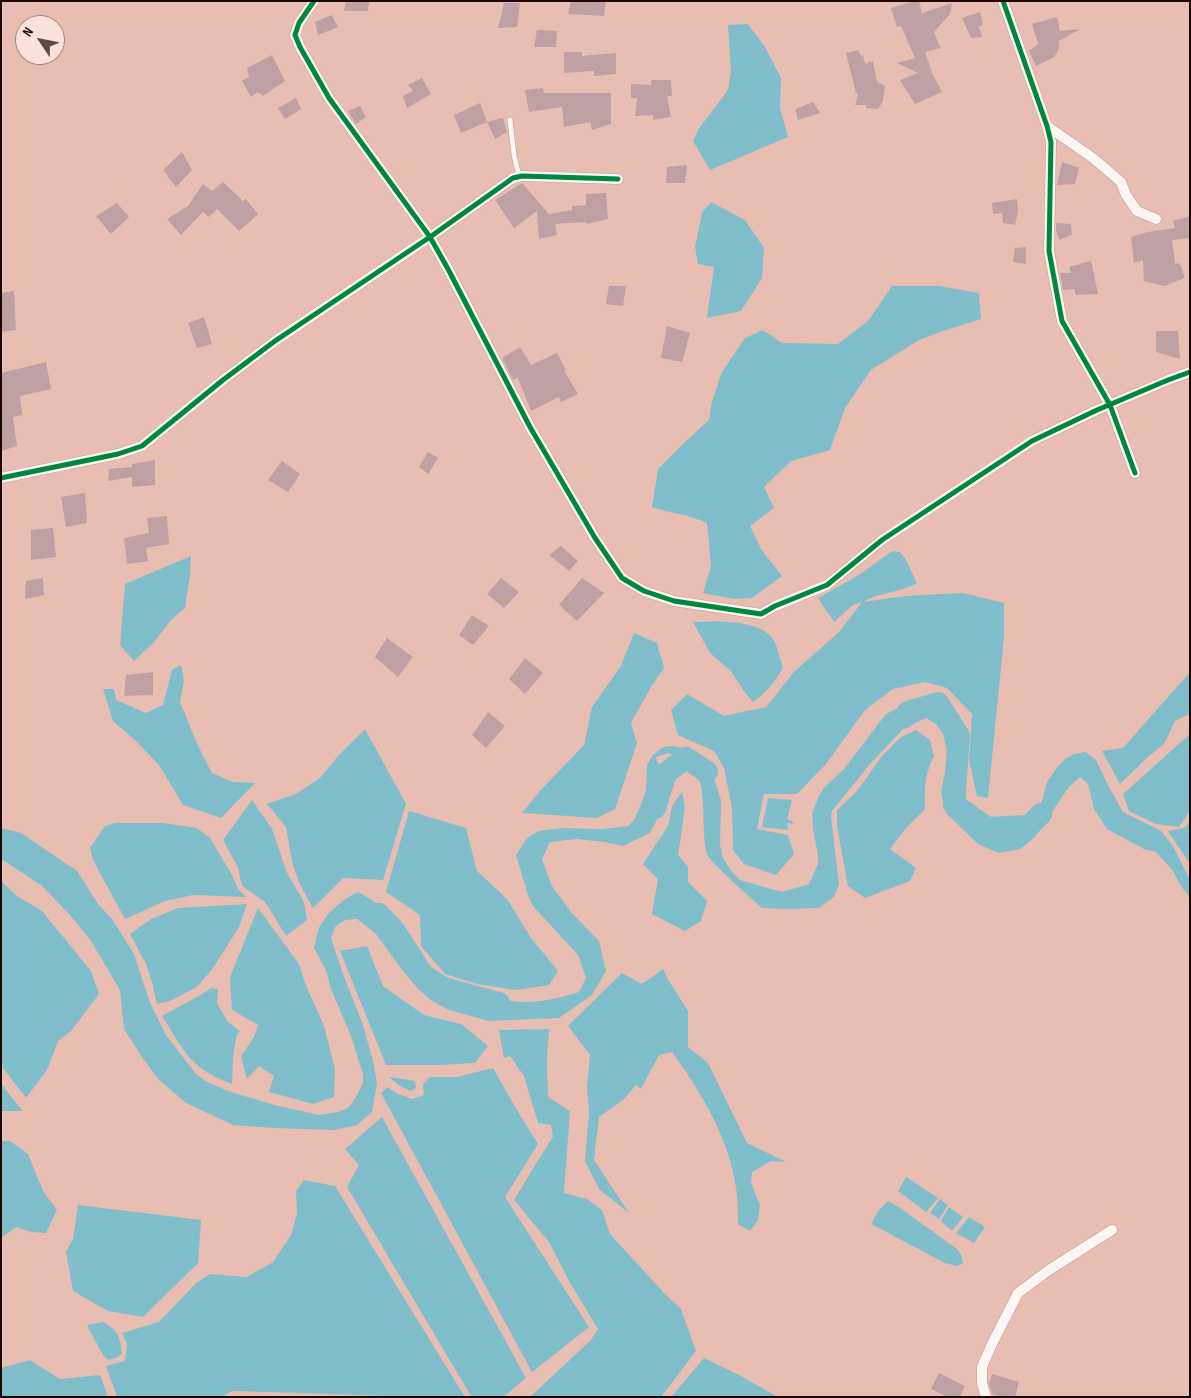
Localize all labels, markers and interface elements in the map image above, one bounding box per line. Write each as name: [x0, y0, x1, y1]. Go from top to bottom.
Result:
north arrow: [15, 15, 65, 65]
text: N: [19, 24, 37, 40]

